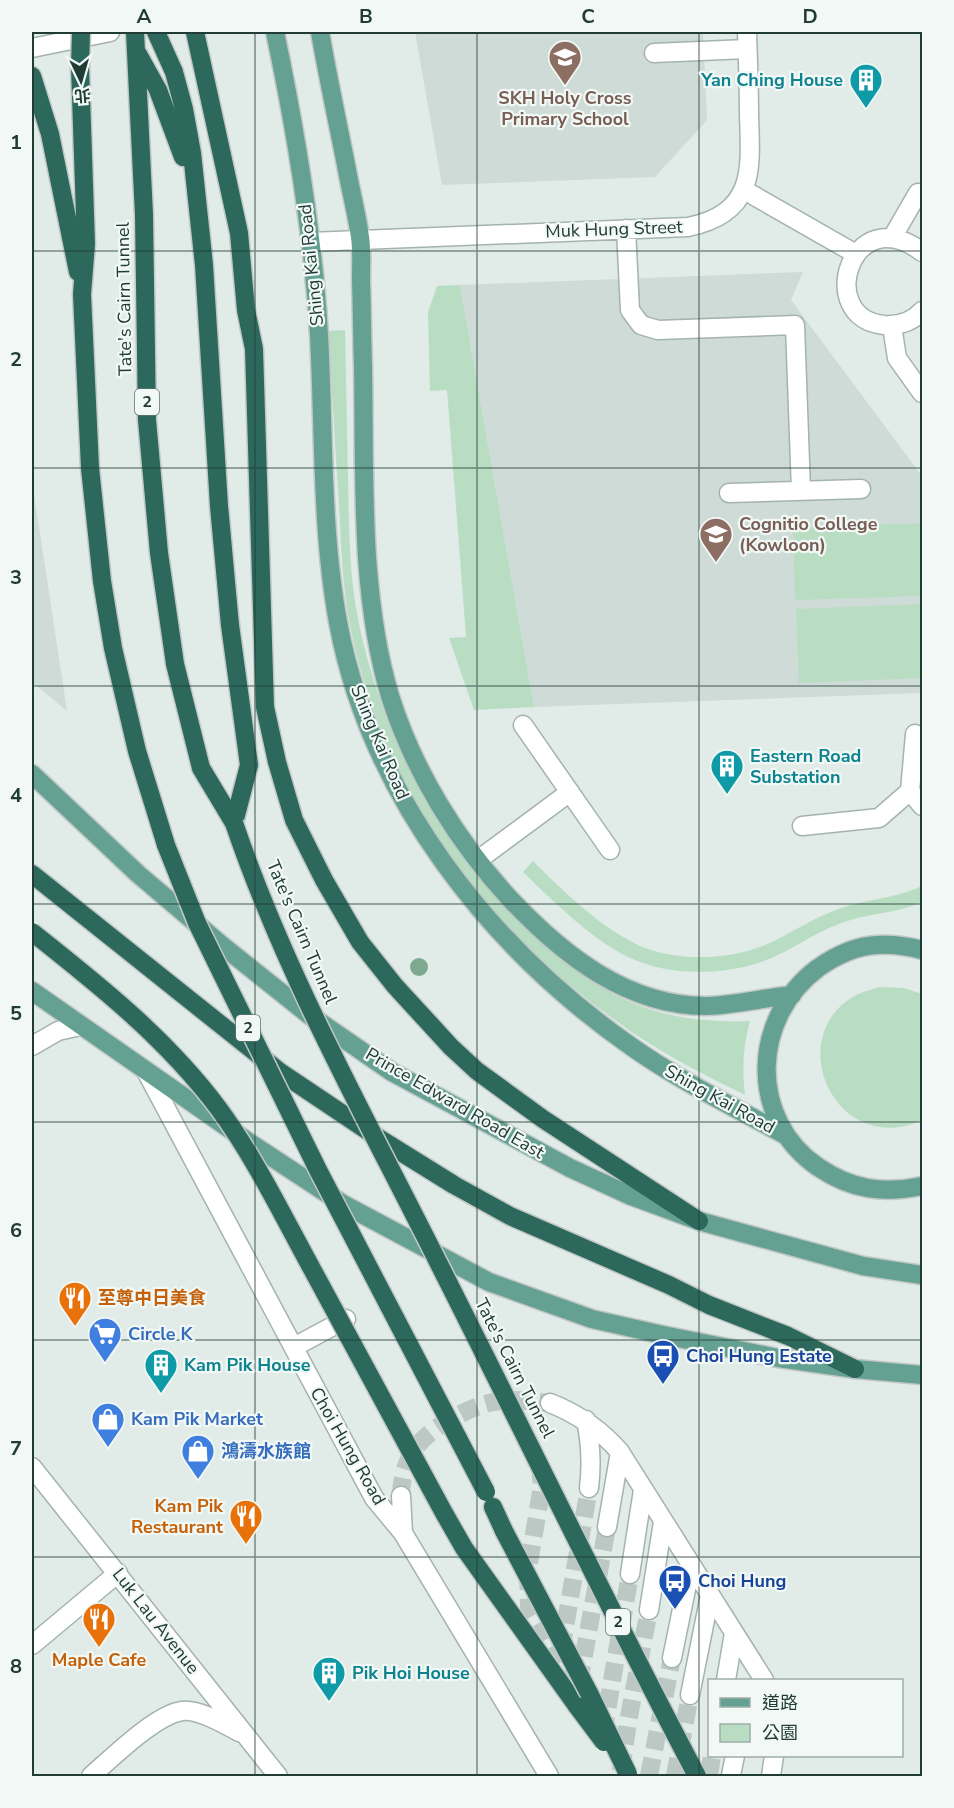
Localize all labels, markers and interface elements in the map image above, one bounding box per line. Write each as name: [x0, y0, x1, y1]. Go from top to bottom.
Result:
text: A: [137, 3, 152, 30]
text: B: [359, 3, 373, 30]
text: C: [581, 3, 595, 30]
text: D: [802, 3, 818, 30]
school or university icon: SKH Holy Cross Primary School: [547, 39, 583, 86]
north arrow: [51, 51, 111, 111]
building icon: Yan Ching House: [848, 62, 884, 109]
place label: Yan Ching House: [700, 68, 843, 92]
text: 北: [73, 83, 91, 107]
place label: SKH Holy Cross Primary School: [498, 86, 632, 131]
text: 1: [10, 129, 22, 156]
street label: Shing Kai Road: [293, 203, 329, 327]
street label: Muk Hung Street: [545, 215, 684, 243]
street label: Tate's Cairn Tunnel: [111, 221, 137, 376]
text: 2: [10, 346, 22, 373]
road number: 2: [135, 389, 159, 415]
place label: Cognitio College (Kowloon): [739, 512, 878, 557]
school or university icon: Cognitio College (Kowloon): [698, 516, 734, 563]
text: 3: [10, 564, 22, 591]
street label: Shing Kai Road: [345, 681, 415, 803]
place label: Eastern Road Substation: [750, 744, 861, 789]
building icon: Eastern Road Substation: [709, 748, 745, 795]
text: 4: [10, 782, 22, 809]
street label: Tate's Cairn Tunnel: [261, 856, 343, 1008]
text: 5: [10, 1000, 22, 1027]
road number: 2: [236, 1015, 260, 1041]
street label: Prince Edward Road East: [361, 1042, 549, 1164]
street label: Shing Kai Road: [661, 1059, 779, 1139]
text: 6: [10, 1217, 22, 1244]
restaurant icon: 至尊中日美食: [57, 1280, 93, 1327]
place label: 至尊中日美食: [98, 1286, 206, 1310]
street label: Tate's Cairn Tunnel: [469, 1294, 561, 1443]
supermarket icon: Circle K: [87, 1316, 123, 1363]
place label: Circle K: [128, 1322, 193, 1346]
bus stop icon: Choi Hung Estate: [645, 1338, 681, 1385]
place label: Choi Hung Estate: [686, 1344, 832, 1368]
building icon: Kam Pik House: [143, 1347, 179, 1394]
place label: Kam Pik House: [184, 1353, 311, 1377]
street label: Choi Hung Road: [305, 1383, 391, 1509]
shop icon: Kam Pik Market: [90, 1401, 126, 1448]
place label: Kam Pik Market: [131, 1407, 263, 1431]
shop icon: 鴻濤水族館: [180, 1433, 216, 1480]
text: 7: [10, 1435, 22, 1462]
place label: 鴻濤水族館: [221, 1439, 311, 1463]
place label: Kam Pik Restaurant: [131, 1494, 223, 1539]
restaurant icon: Kam Pik Restaurant: [228, 1498, 264, 1545]
street label: Luk Lau Avenue: [107, 1563, 205, 1679]
bus stop icon: Choi Hung: [657, 1563, 693, 1610]
place label: Choi Hung: [698, 1569, 786, 1593]
restaurant icon: Maple Cafe: [81, 1601, 117, 1648]
road number: 2: [606, 1609, 630, 1635]
place label: Maple Cafe: [52, 1648, 146, 1672]
text: 8: [10, 1653, 22, 1680]
building icon: Pik Hoi House: [311, 1655, 347, 1702]
place label: Pik Hoi House: [352, 1661, 470, 1685]
legend: [708, 1679, 903, 1757]
text: 道路: [762, 1691, 798, 1715]
text: 公園: [762, 1721, 798, 1745]

